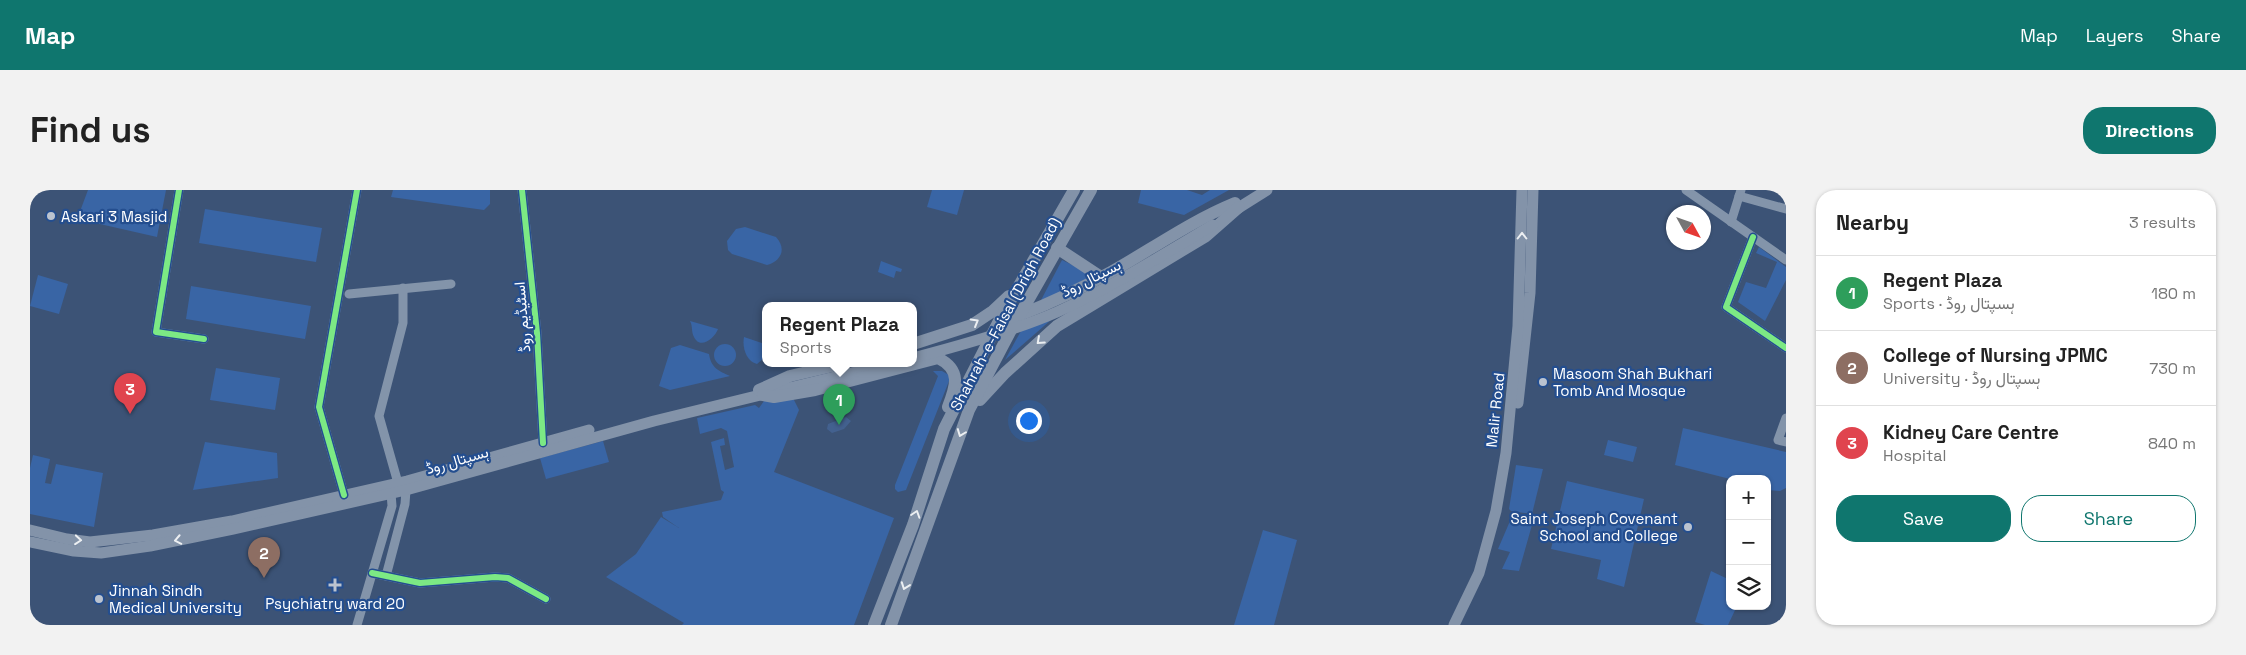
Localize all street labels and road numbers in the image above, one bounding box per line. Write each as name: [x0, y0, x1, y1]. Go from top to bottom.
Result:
street label: Shahrah-e-Faisal (Drigh Road): [946, 214, 1065, 414]
street label: ہسپتال روڈ: [1058, 255, 1124, 302]
street label: اسٹیڈیم روڈ: [509, 281, 536, 353]
street label: Malir Road: [1482, 372, 1508, 448]
street label: ہسپتال روڈ: [423, 442, 491, 479]

